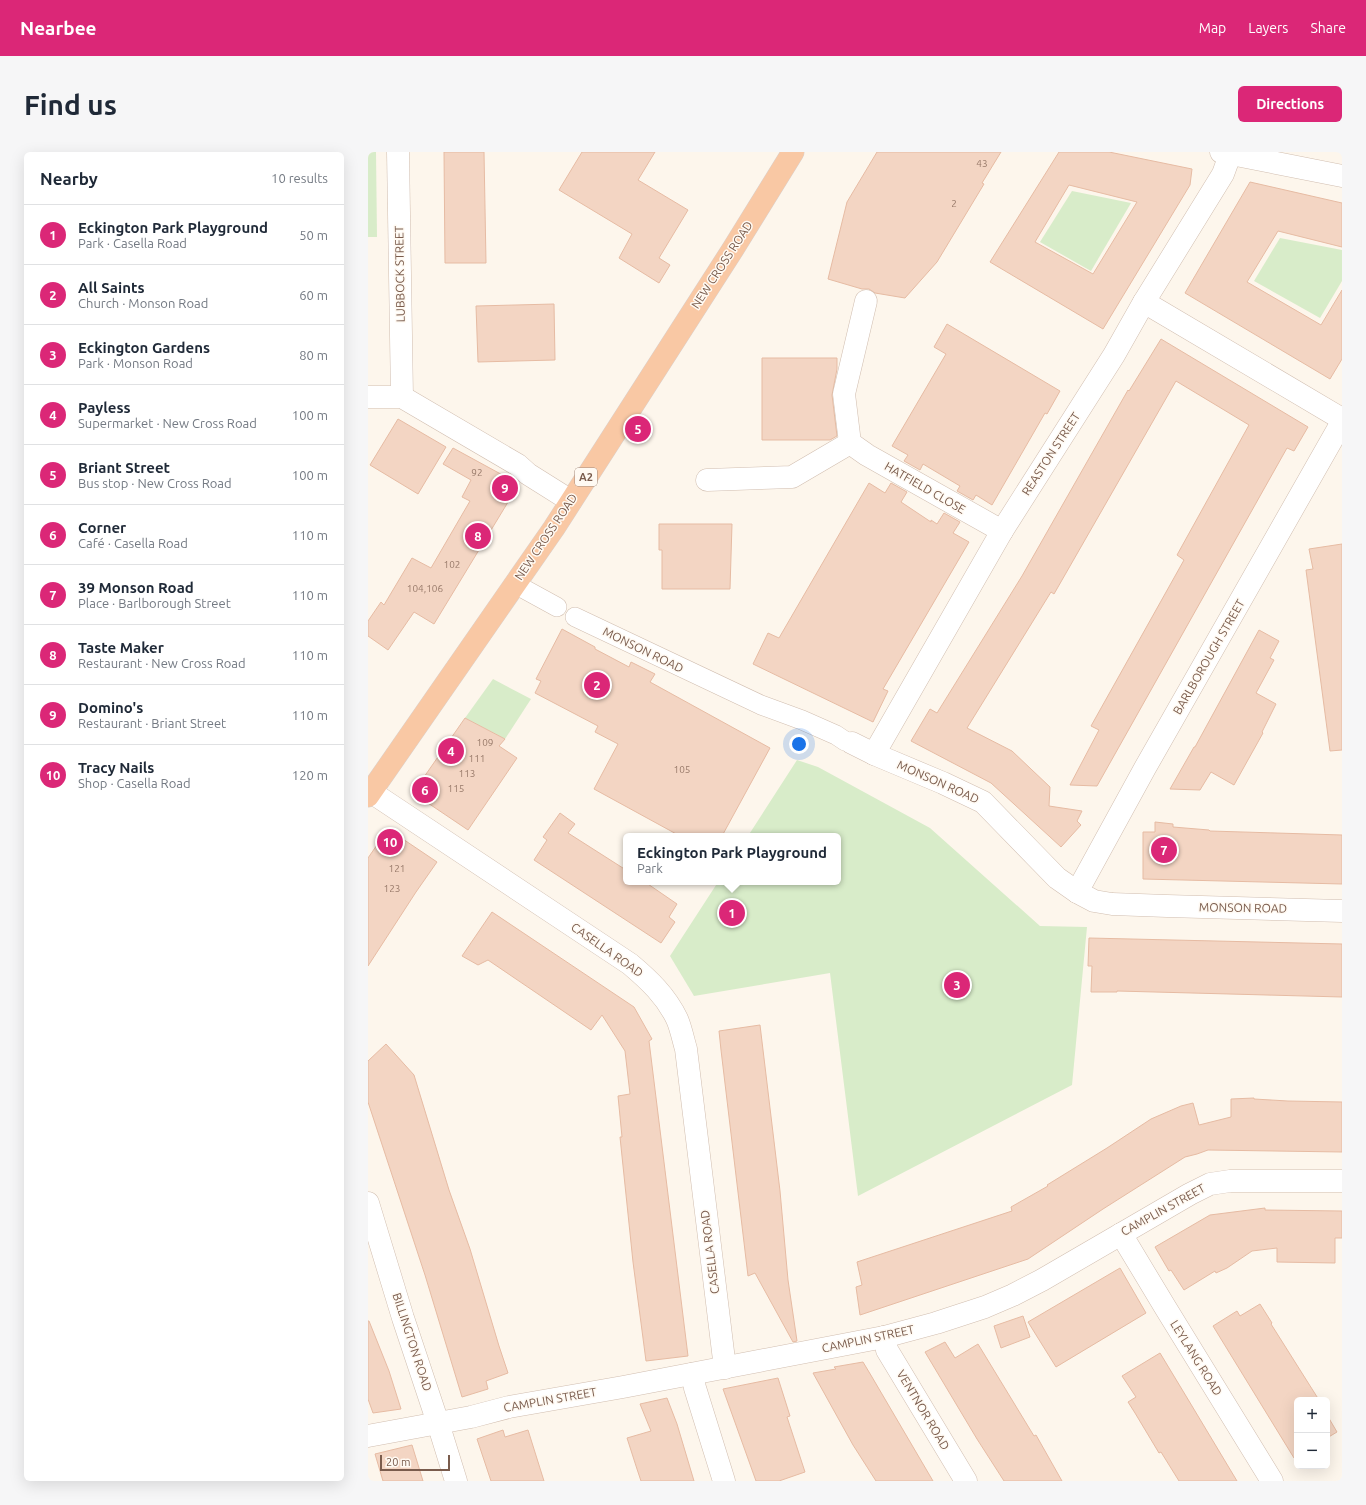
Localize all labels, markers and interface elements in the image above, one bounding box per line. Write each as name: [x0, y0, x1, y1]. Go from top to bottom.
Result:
text: Nearbee: [20, 17, 97, 39]
text: Map: [1199, 20, 1226, 36]
text: Layers: [1248, 20, 1288, 36]
text: Share: [1310, 20, 1346, 36]
button: Directions: [1238, 86, 1342, 122]
text: Find us: [24, 89, 117, 120]
house number: 43: [976, 158, 988, 169]
text: Nearby: [40, 169, 98, 188]
text: 10 results: [271, 171, 328, 185]
house number: 2: [951, 198, 957, 209]
text: Eckington Park Playground: [78, 219, 268, 236]
street label: NEW CROSS ROAD: [688, 219, 755, 311]
street label: LUBBOCK STREET: [392, 225, 407, 322]
text: 1: [49, 228, 57, 242]
text: 50 m: [299, 228, 328, 242]
text: Park · Casella Road: [78, 236, 187, 250]
text: All Saints: [78, 279, 144, 296]
text: 2: [49, 288, 57, 302]
text: 60 m: [299, 288, 328, 302]
text: Church · Monson Road: [78, 296, 208, 310]
text: Eckington Gardens: [78, 339, 210, 356]
text: 3: [49, 348, 57, 362]
text: 80 m: [299, 348, 328, 362]
text: Park · Monson Road: [78, 356, 193, 370]
text: Payless: [78, 399, 131, 416]
text: 4: [49, 408, 57, 422]
text: 100 m: [292, 408, 328, 422]
street label: REASTON STREET: [1019, 410, 1082, 498]
pin: 5: [625, 414, 651, 444]
text: Supermarket · New Cross Road: [78, 416, 257, 430]
text: Briant Street: [78, 459, 170, 476]
street label: HATFIELD CLOSE: [883, 459, 968, 516]
house number: 92: [471, 467, 483, 478]
text: 5: [49, 468, 57, 482]
text: 100 m: [292, 468, 328, 482]
road number: A2: [575, 468, 597, 486]
pin: 9: [492, 473, 518, 503]
text: Bus stop · New Cross Road: [78, 476, 232, 490]
street label: NEW CROSS ROAD: [512, 491, 579, 582]
text: Corner: [78, 519, 126, 536]
pin: 8: [465, 521, 491, 551]
text: 6: [49, 528, 57, 542]
text: 110 m: [292, 528, 328, 542]
text: Café · Casella Road: [78, 536, 188, 550]
house number: 102: [444, 559, 460, 570]
text: 39 Monson Road: [78, 579, 194, 596]
house number: 104,106: [407, 583, 444, 594]
text: 7: [49, 588, 57, 602]
text: 110 m: [292, 588, 328, 602]
text: Place · Barlborough Street: [78, 596, 231, 610]
street label: BARLBOROUGH STREET: [1170, 597, 1247, 717]
street label: MONSON ROAD: [601, 624, 686, 675]
text: Taste Maker: [78, 639, 164, 656]
text: 8: [49, 648, 57, 662]
text: 110 m: [292, 648, 328, 662]
text: Restaurant · New Cross Road: [78, 656, 246, 670]
pin: 2: [584, 670, 610, 700]
text: Domino's: [78, 699, 143, 716]
text: 9: [49, 708, 57, 722]
text: 110 m: [292, 708, 328, 722]
text: Restaurant · Briant Street: [78, 716, 226, 730]
your location: [789, 734, 809, 754]
pin: 4: [438, 736, 464, 766]
house number: 109: [477, 737, 493, 748]
house number: 111: [469, 753, 485, 764]
street label: MONSON ROAD: [895, 758, 981, 805]
text: Tracy Nails: [78, 759, 154, 776]
house number: 105: [674, 764, 690, 775]
text: 10: [46, 768, 60, 782]
text: 120 m: [292, 768, 328, 782]
house number: 113: [459, 768, 475, 779]
pin: 6: [412, 775, 438, 805]
text: Shop · Casella Road: [78, 776, 191, 790]
house number: 115: [448, 783, 464, 794]
pin: 10: [377, 827, 403, 857]
popup: [623, 833, 841, 885]
pin: 7: [1151, 835, 1177, 865]
text: Eckington Park Playground: [637, 844, 827, 861]
text: Park: [637, 861, 663, 875]
house number: 121: [389, 863, 405, 874]
house number: 123: [384, 883, 400, 894]
pin: 1: [719, 898, 745, 928]
street label: MONSON ROAD: [1199, 900, 1287, 915]
street label: CASELLA ROAD: [569, 920, 646, 979]
pin: 3: [944, 970, 970, 1000]
street label: CAMPLIN STREET: [1118, 1181, 1207, 1238]
street label: CASELLA ROAD: [698, 1209, 721, 1295]
street label: BILLINGTON ROAD: [390, 1291, 434, 1393]
street label: LEYLANG ROAD: [1168, 1318, 1225, 1398]
street label: CAMPLIN STREET: [821, 1322, 916, 1355]
street label: VENTNOR ROAD: [895, 1368, 952, 1452]
street label: CAMPLIN STREET: [502, 1385, 598, 1414]
map controls: [1294, 1397, 1330, 1469]
button: +: [1294, 1397, 1330, 1433]
button: −: [1294, 1433, 1330, 1469]
scale bar: [380, 1453, 450, 1472]
text: 20 m: [386, 1456, 410, 1468]

